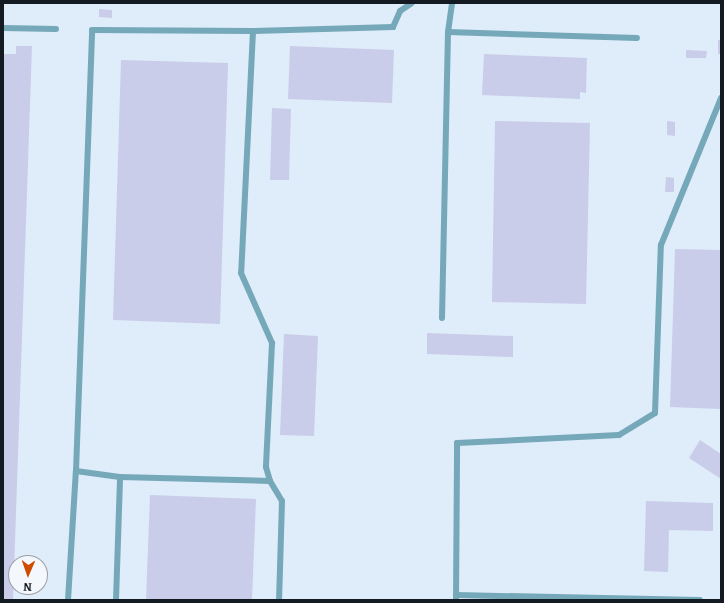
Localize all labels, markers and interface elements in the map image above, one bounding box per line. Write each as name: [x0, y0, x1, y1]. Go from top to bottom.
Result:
north arrow: [8, 555, 48, 595]
text: N: [23, 580, 32, 593]

